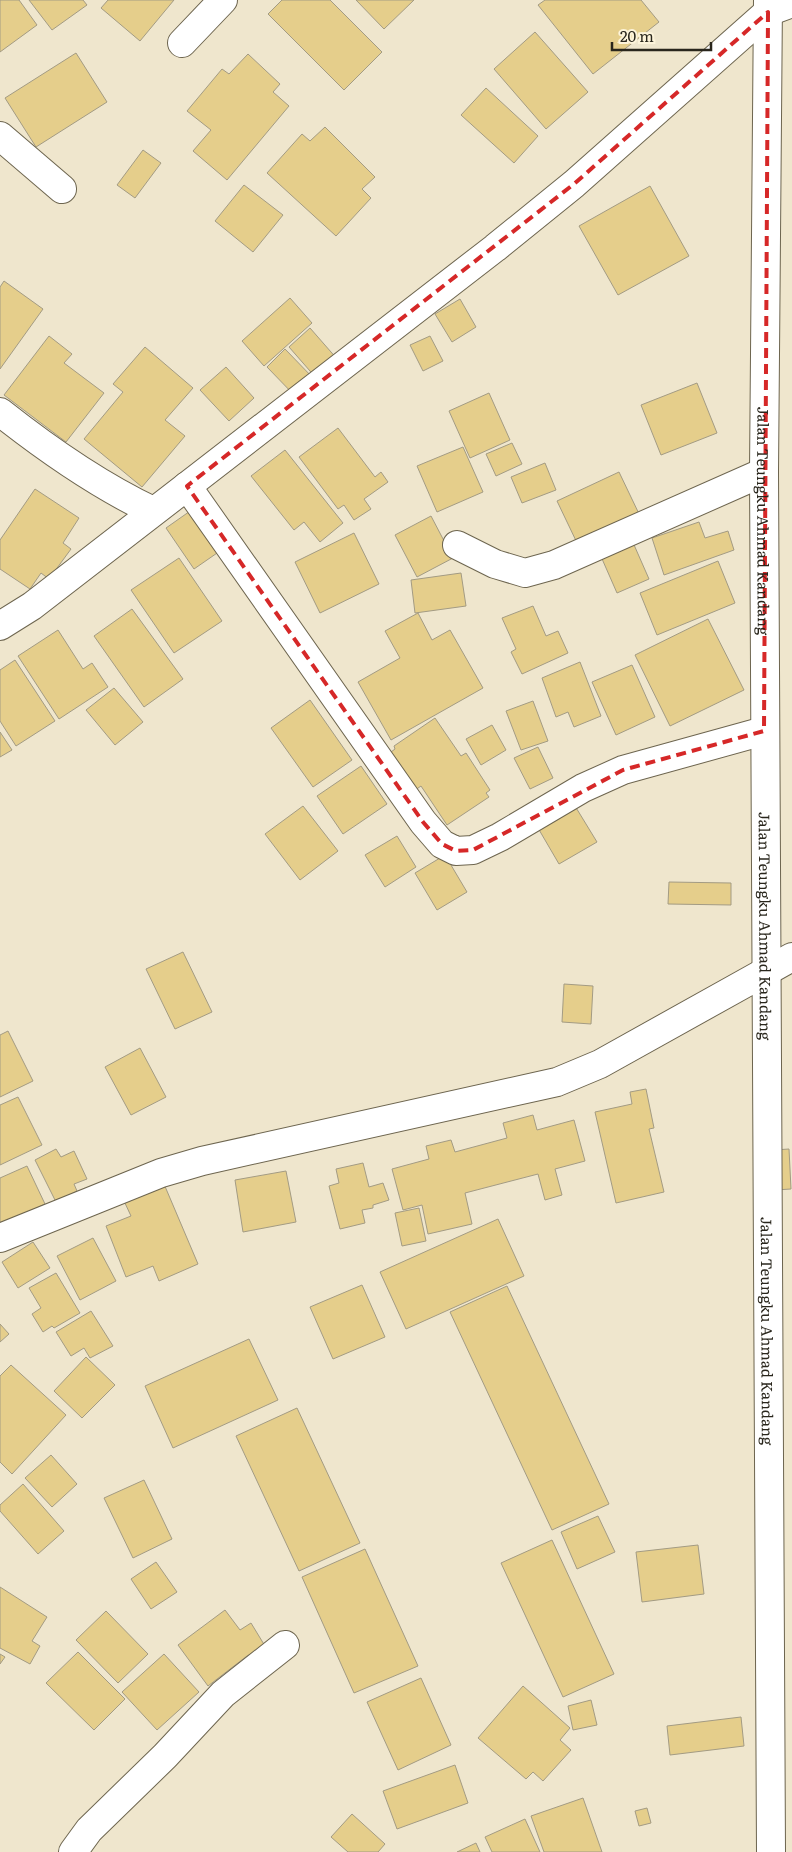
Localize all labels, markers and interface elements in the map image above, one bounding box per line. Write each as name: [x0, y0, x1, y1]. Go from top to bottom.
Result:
scale bar: [612, 20, 711, 52]
text: 20 m: [620, 24, 654, 47]
street label: Jalan Teungku Ahmad Kandang: [752, 407, 776, 636]
street label: Jalan Teungku Ahmad Kandang: [754, 812, 778, 1041]
street label: Jalan Teungku Ahmad Kandang: [756, 1217, 780, 1446]

